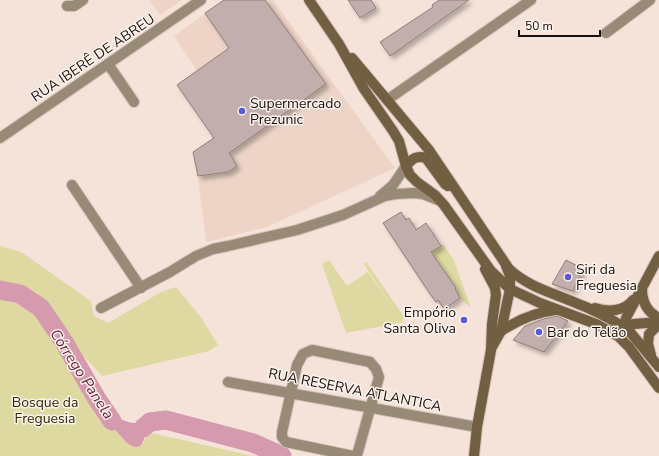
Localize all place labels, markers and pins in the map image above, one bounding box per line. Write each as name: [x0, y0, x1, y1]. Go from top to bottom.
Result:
place label: Supermercado Prezunic: [250, 94, 341, 129]
marker: Supermercado Prezunic: [237, 106, 247, 116]
place label: Siri da Freguesia: [576, 260, 637, 295]
marker: Siri da Freguesia: [563, 272, 573, 282]
place label: Empório Santa Oliva: [383, 303, 456, 338]
marker: Empório Santa Oliva: [459, 315, 469, 325]
place label: Bar do Telão: [547, 323, 626, 342]
marker: Bar do Telão: [534, 327, 544, 337]

